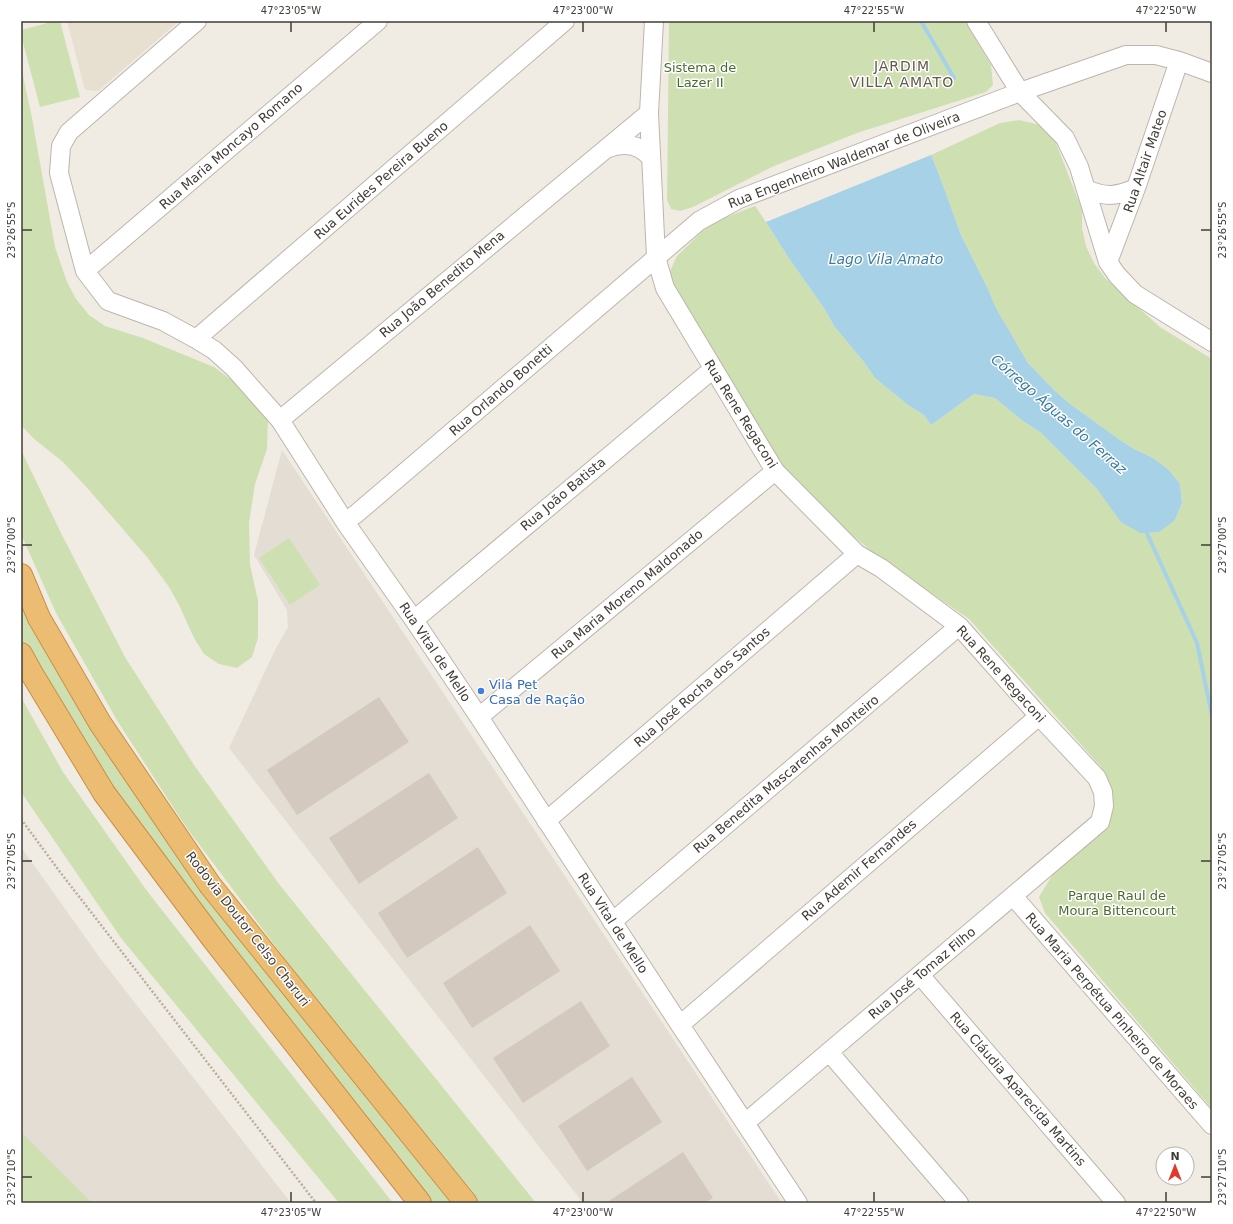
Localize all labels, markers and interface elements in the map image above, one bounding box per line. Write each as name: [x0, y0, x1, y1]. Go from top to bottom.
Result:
text: 47°23'05"W: [261, 5, 321, 16]
text: 47°23'00"W: [553, 5, 613, 16]
text: 47°22'55"W: [844, 5, 904, 16]
text: 47°22'50"W: [1136, 5, 1196, 16]
district label: JARDIM VILLA AMATO: [850, 58, 954, 90]
park label: Sistema de Lazer II: [664, 60, 736, 90]
street label: Rua Maria Moncayo Romano: [156, 80, 306, 212]
street label: Rua Altair Mateo: [1120, 108, 1170, 214]
street label: Rua Engenheiro Waldemar de Oliveira: [726, 109, 962, 211]
street label: Rua Eurides Pereira Bueno: [311, 118, 451, 242]
text: 23°26'55"S: [6, 202, 17, 258]
text: 23°26'55"S: [1217, 202, 1228, 258]
street label: Rua João Benedito Mena: [377, 227, 507, 341]
water label: Lago Vila Amato: [829, 251, 943, 267]
street label: Rua Orlando Bonetti: [446, 341, 556, 439]
water label: Córrego Águas do Ferraz: [988, 351, 1130, 478]
street label: Rua Rene Regaconi: [701, 357, 781, 471]
street label: Rua João Batista: [518, 454, 608, 534]
text: 23°27'00"S: [6, 517, 17, 573]
text: 23°27'00"S: [1217, 517, 1228, 573]
street label: Rua Maria Moreno Maldonado: [548, 526, 706, 662]
street label: Rua Vital de Mello: [396, 599, 474, 705]
street label: Rua Rene Regaconi: [954, 622, 1048, 726]
street label: Rua José Rocha dos Santos: [631, 624, 773, 750]
place label: Vila Pet Casa de Ração: [489, 677, 585, 707]
marker: Vila Pet Casa de Ração: [476, 686, 486, 696]
street label: Rua Benedita Mascarenhas Monteiro: [690, 692, 882, 856]
street label: Rua Ademir Fernandes: [799, 816, 919, 924]
text: 23°27'05"S: [6, 833, 17, 889]
text: 23°27'05"S: [1217, 833, 1228, 889]
street label: Rodovia Doutor Celso Charuri: [183, 849, 313, 1009]
street label: Rua Vital de Mello: [575, 870, 651, 976]
park label: Parque Raul de Moura Bittencourt: [1058, 888, 1176, 918]
street label: Rua Maria Perpétua Pinheiro de Moraes: [1023, 910, 1202, 1112]
street label: Rua José Tomaz Filho: [866, 924, 978, 1022]
street label: Rua Cláudia Aparecida Martins: [947, 1009, 1089, 1169]
north arrow: [1155, 1146, 1195, 1186]
text: 23°27'10"S: [6, 1149, 17, 1205]
text: 23°27'10"S: [1217, 1149, 1228, 1205]
text: N: [1170, 1150, 1180, 1163]
text: 47°23'05"W: [261, 1207, 321, 1218]
text: 47°23'00"W: [553, 1207, 613, 1218]
text: 47°22'55"W: [844, 1207, 904, 1218]
text: 47°22'50"W: [1136, 1207, 1196, 1218]

